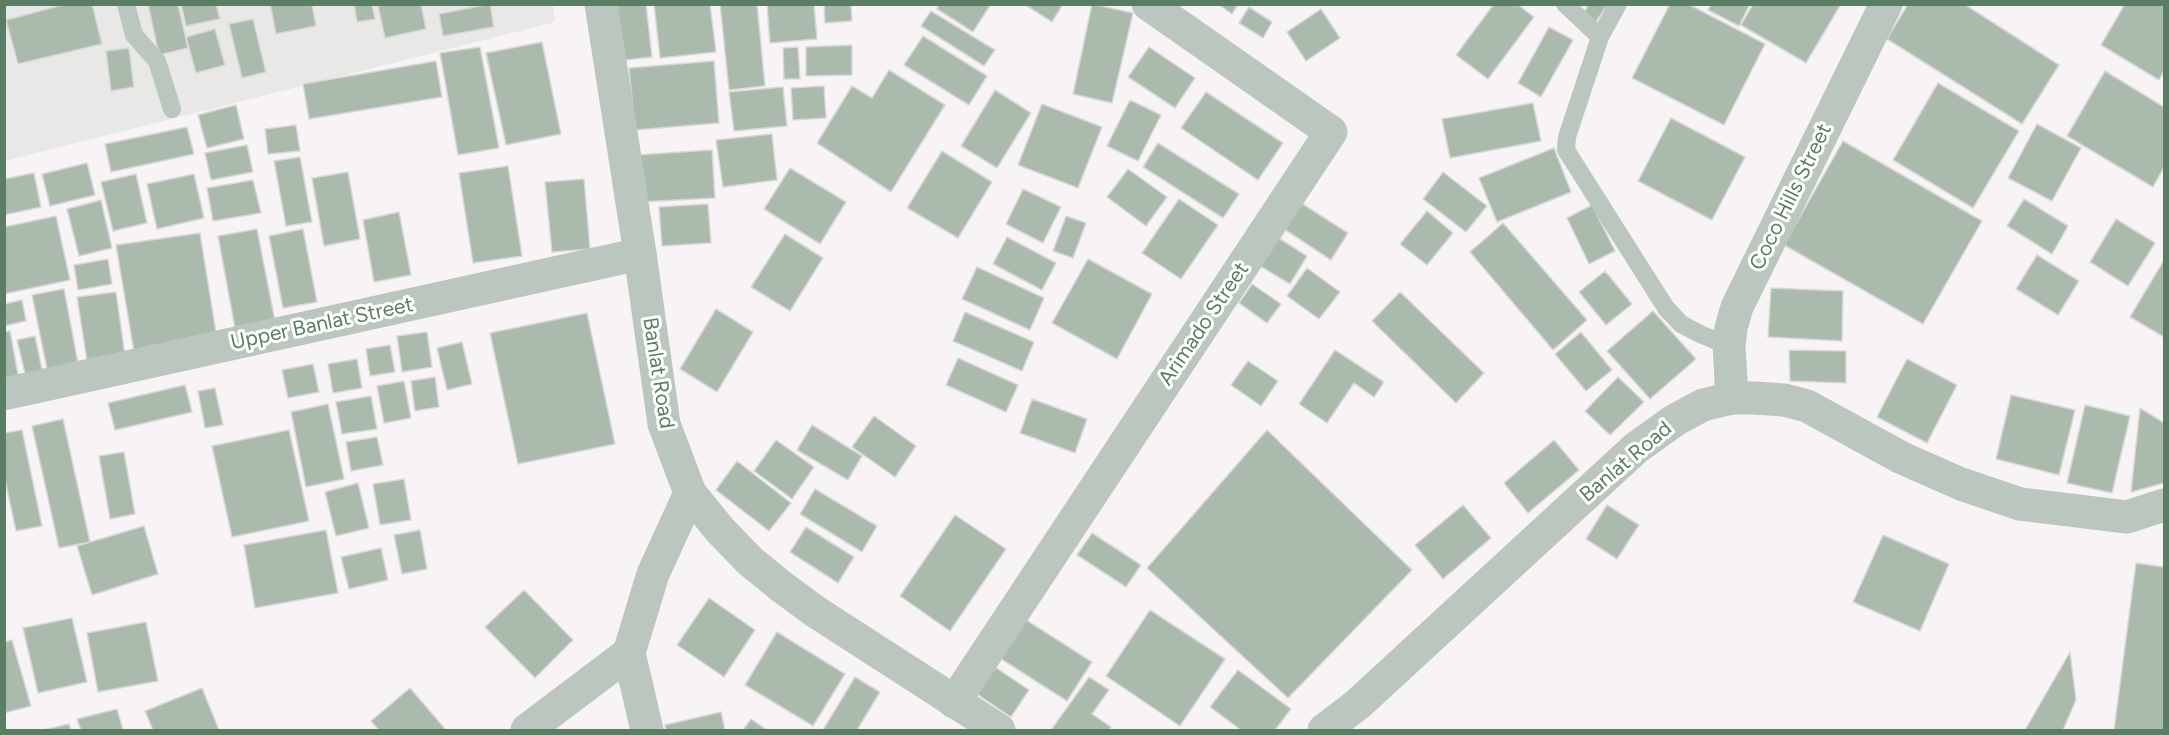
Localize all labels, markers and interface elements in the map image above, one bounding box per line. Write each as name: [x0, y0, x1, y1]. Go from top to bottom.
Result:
street label: Coco Hills Street: [1745, 120, 1837, 274]
street label: Arimado Street: [1154, 258, 1254, 390]
street label: Upper Banlat Street: [228, 292, 416, 356]
street label: Banlat Road: [637, 316, 679, 430]
street label: Banlat Road: [1575, 416, 1677, 508]

